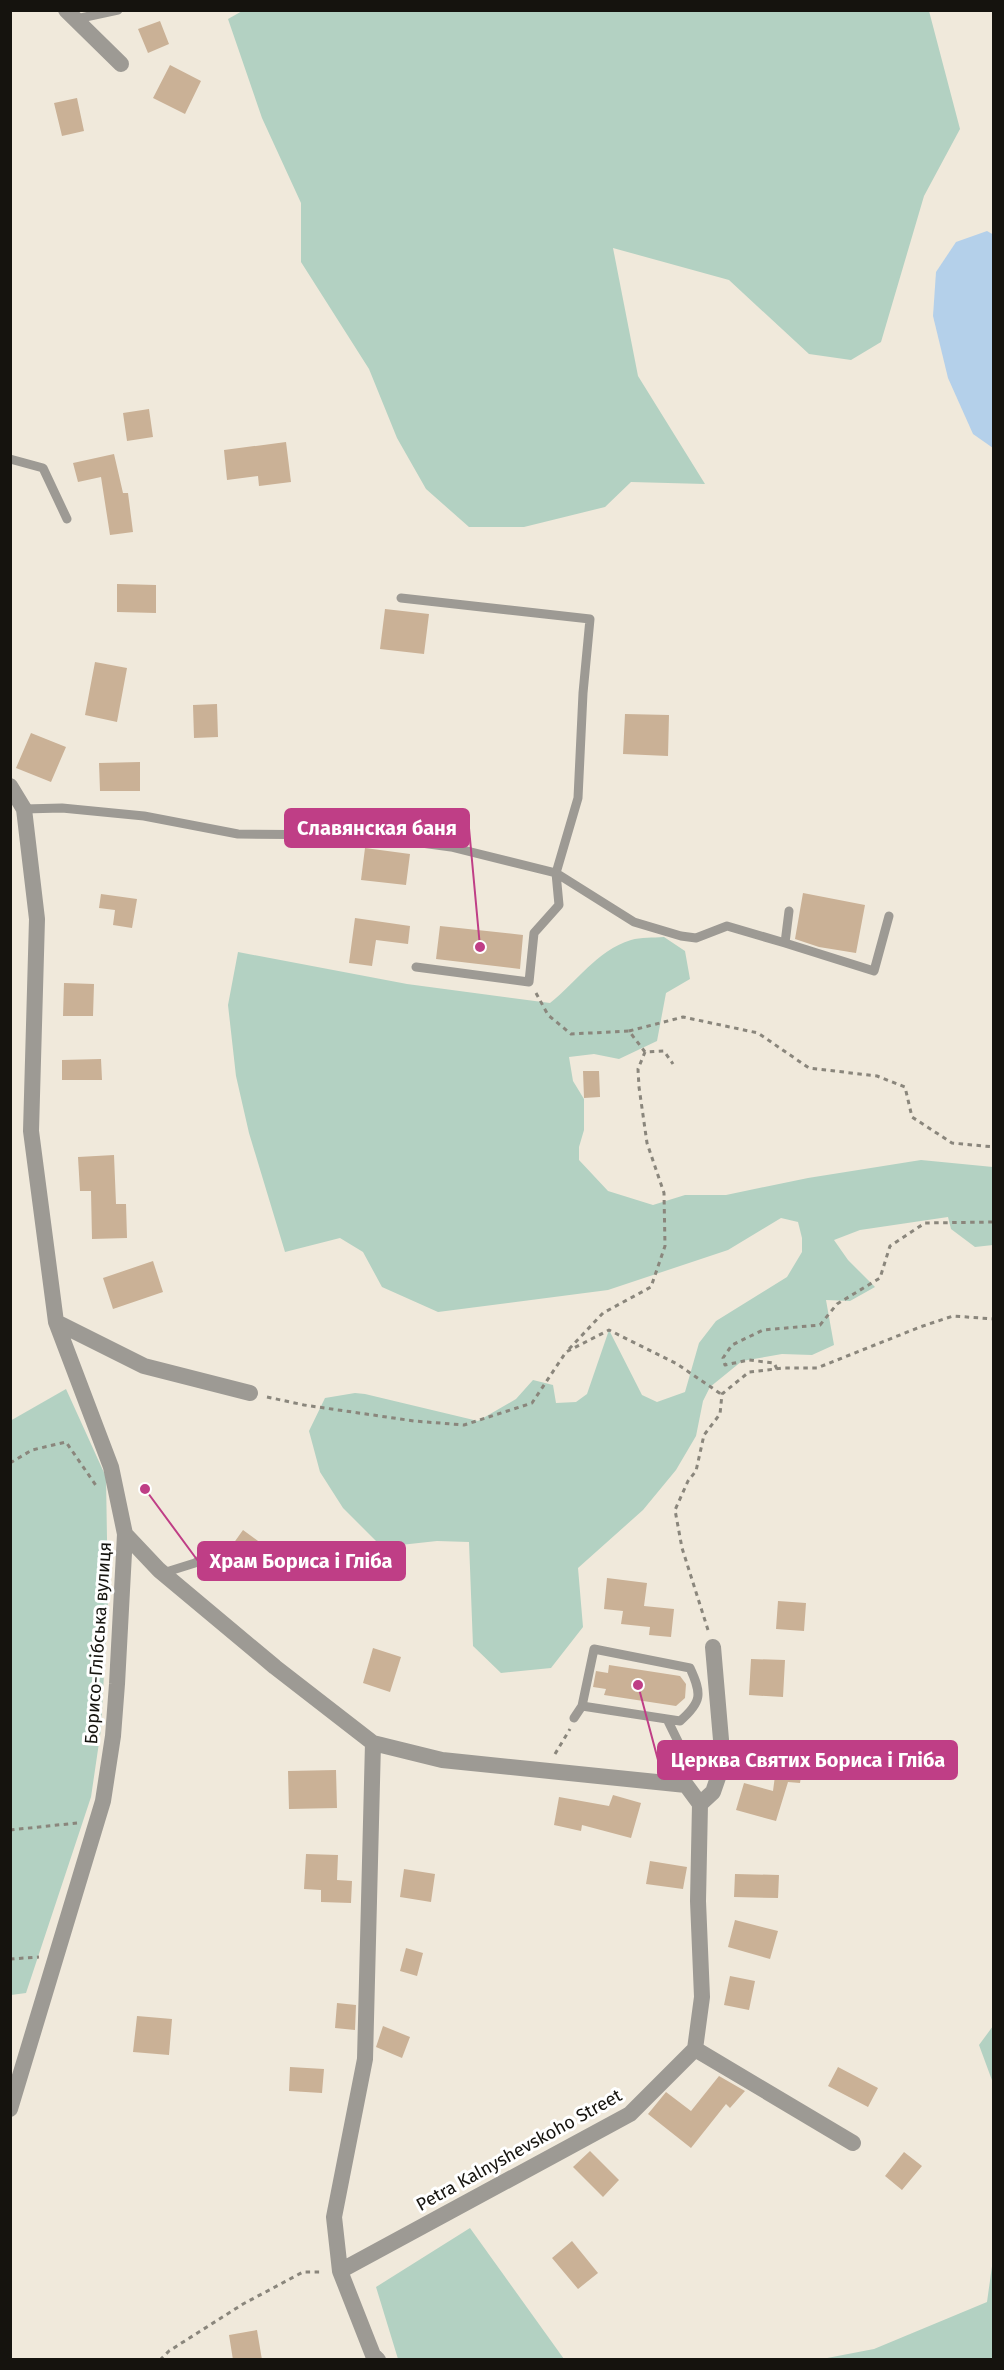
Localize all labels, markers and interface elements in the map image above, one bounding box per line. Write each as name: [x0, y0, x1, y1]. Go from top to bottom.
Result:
callout: Славянская баня: [285, 809, 469, 847]
text: Славянская баня: [297, 816, 457, 840]
street label: Борисо-Глібська вулиця: [80, 1541, 116, 1745]
callout: Храм Бориса і Гліба: [198, 1542, 405, 1580]
text: Храм Бориса і Гліба: [209, 1549, 392, 1573]
callout: Церква Святих Бориса і Гліба: [658, 1741, 957, 1779]
text: Церква Святих Бориса і Гліба: [671, 1748, 945, 1772]
street label: Petra Kalnyshevskoho Street: [412, 2084, 626, 2216]

